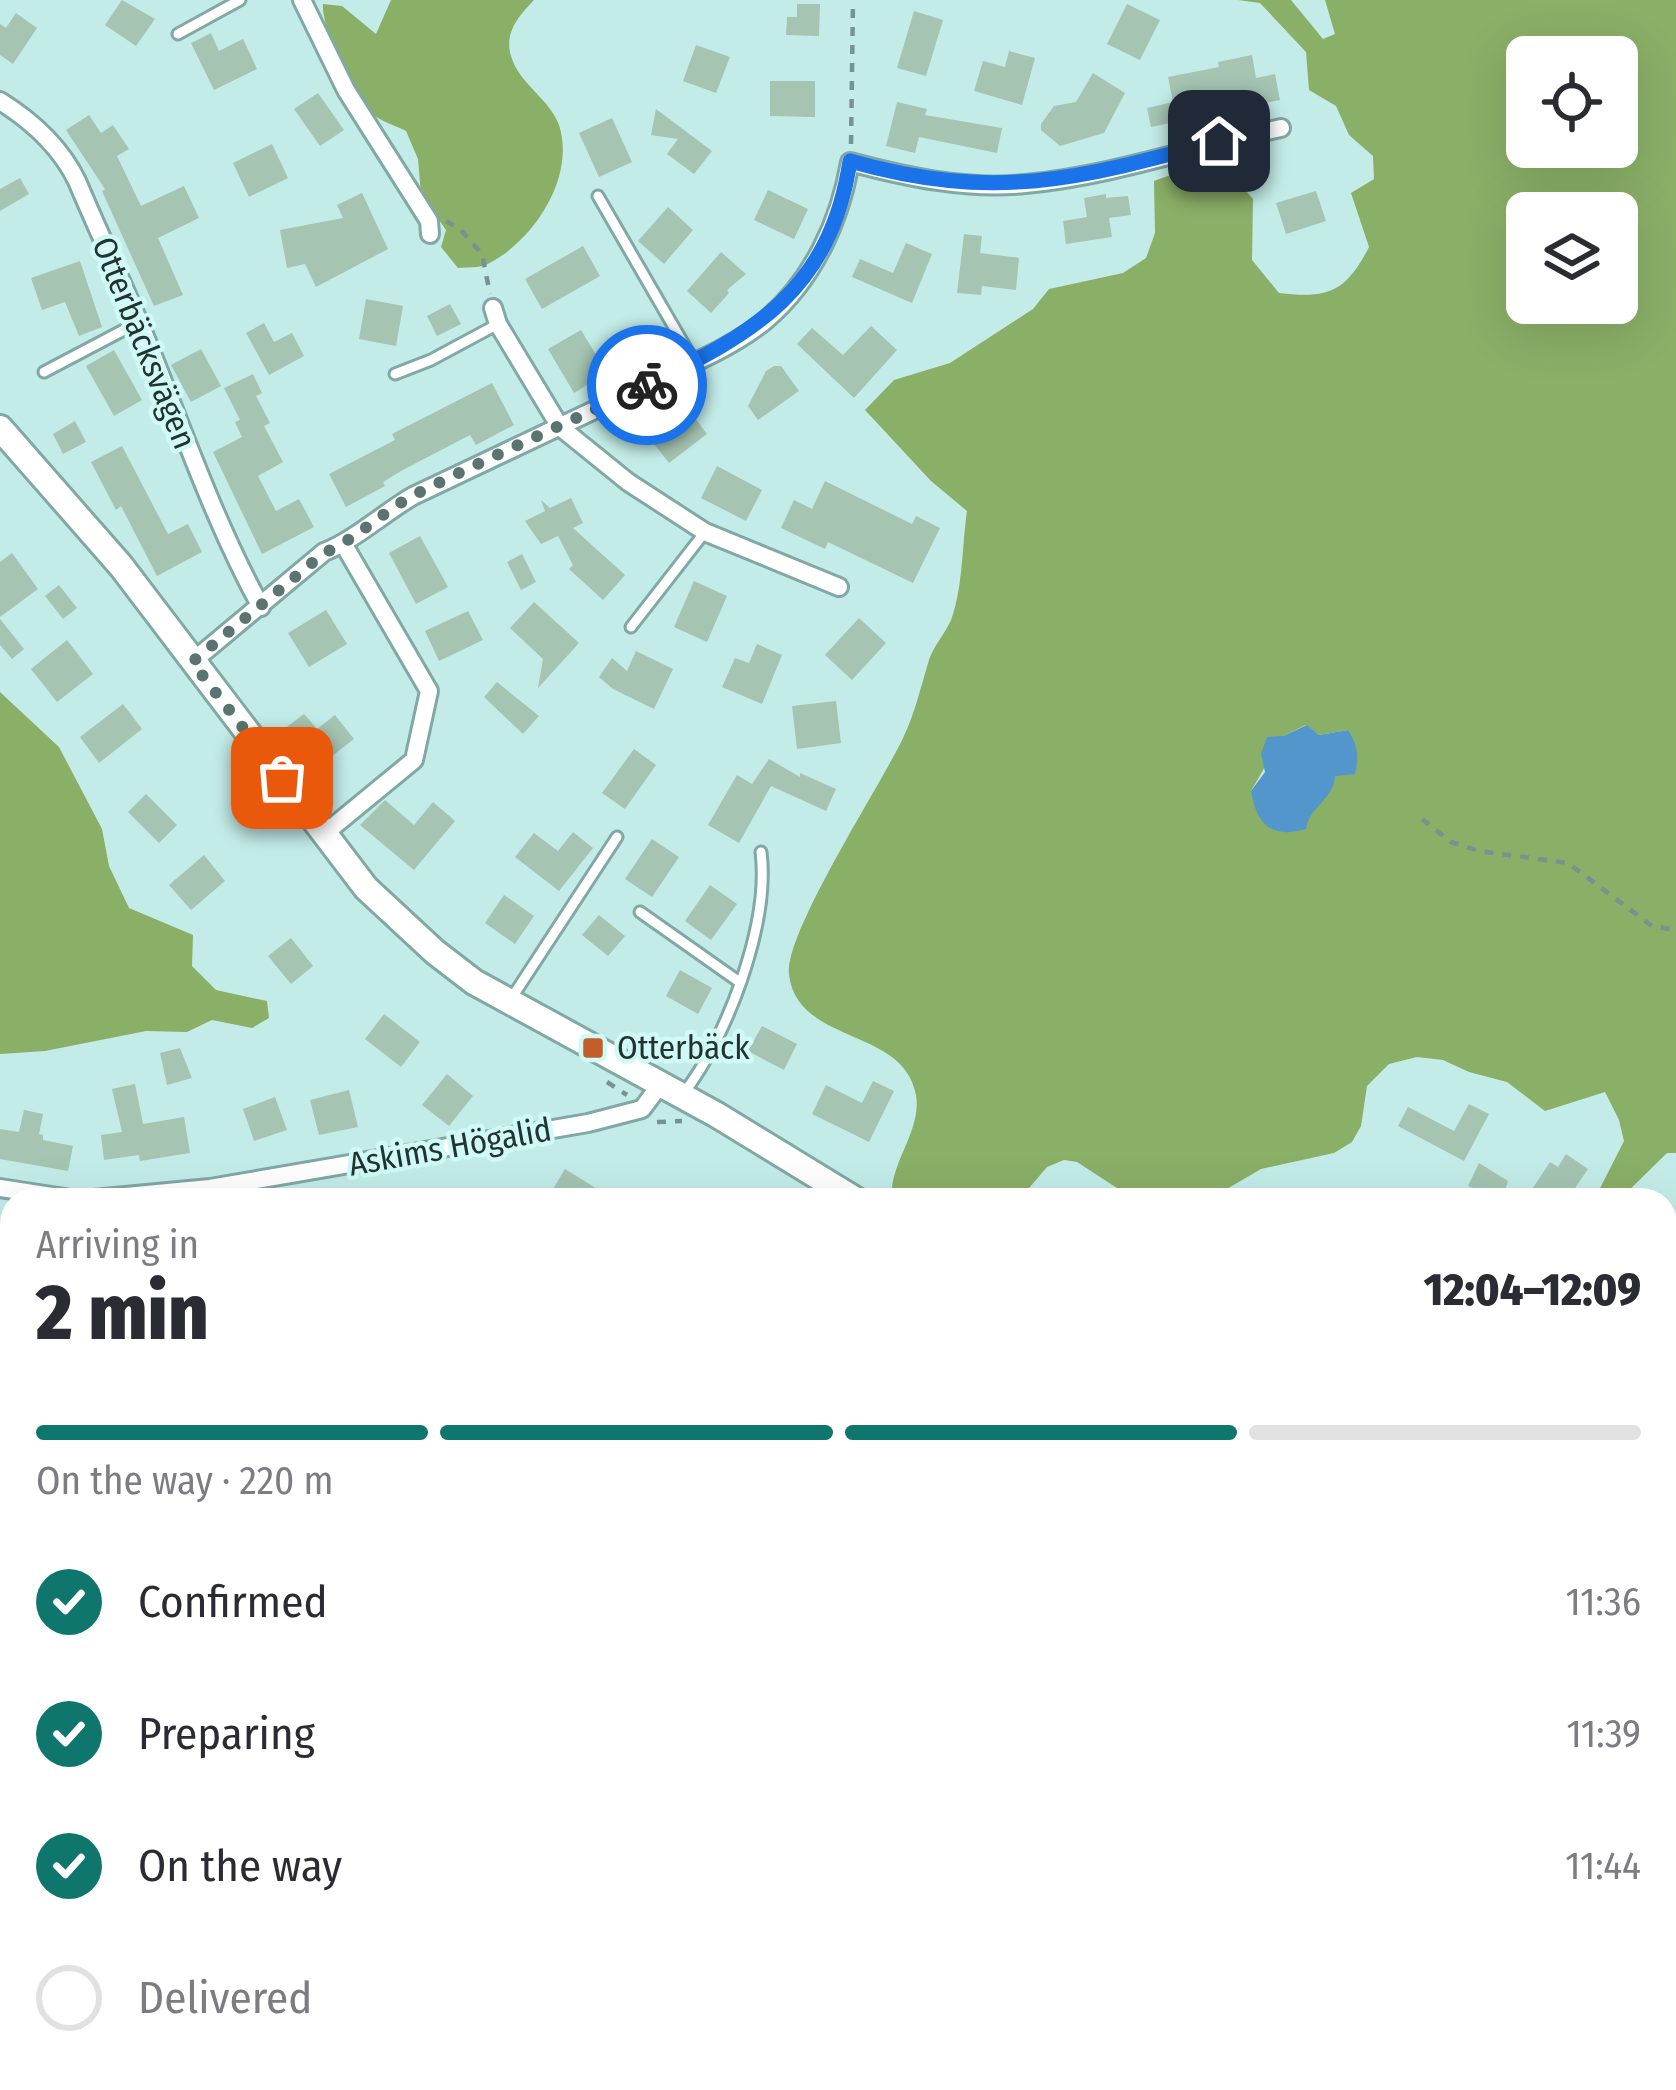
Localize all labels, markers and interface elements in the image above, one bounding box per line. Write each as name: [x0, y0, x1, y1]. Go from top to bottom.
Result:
map controls: [1506, 36, 1638, 324]
button: locate: [1506, 36, 1638, 168]
pin: [1168, 90, 1270, 192]
icon: home: [1186, 108, 1252, 174]
button: layers: [1506, 192, 1638, 324]
street label: Otterbäcksvägen: [83, 231, 205, 455]
courier: [587, 325, 707, 445]
icon: bike: [614, 352, 680, 418]
pin: [231, 727, 333, 829]
icon: bag: [249, 745, 315, 811]
place label: Otterbäck: [617, 1028, 750, 1068]
marker: Otterbäck: [580, 1035, 606, 1061]
street label: Askims Högalid: [345, 1109, 555, 1185]
text: Arriving in: [36, 1222, 199, 1268]
text: 12:04–12:09: [1424, 1263, 1641, 1317]
text: 2 min: [36, 1266, 209, 1360]
text: On the way · 220 m: [36, 1458, 333, 1504]
icon: check: [36, 1569, 102, 1635]
text: Confirmed: [138, 1575, 328, 1629]
text: 11:36: [1566, 1579, 1641, 1625]
icon: check: [36, 1701, 102, 1767]
text: Preparing: [138, 1707, 315, 1761]
text: 11:39: [1566, 1711, 1641, 1757]
icon: check: [36, 1833, 102, 1899]
text: On the way: [138, 1839, 342, 1893]
text: 11:44: [1565, 1843, 1641, 1889]
text: Delivered: [138, 1971, 312, 2025]

